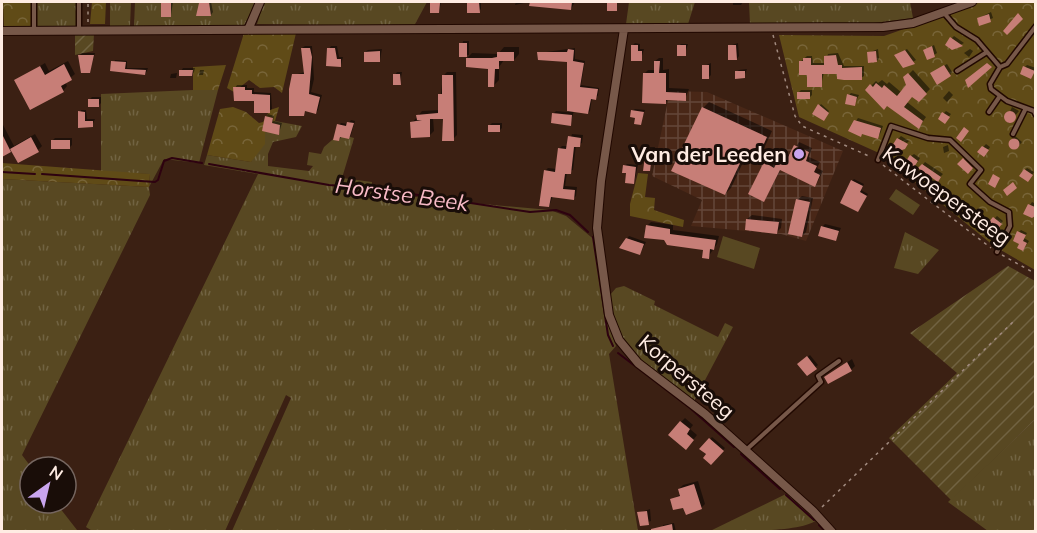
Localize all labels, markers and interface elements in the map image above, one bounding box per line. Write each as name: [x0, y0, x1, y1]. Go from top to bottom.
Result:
street label: Kawoepersteeg: [878, 140, 1016, 250]
place label: Van der Leeden: [630, 141, 787, 167]
marker: Van der Leeden: [792, 147, 806, 161]
water label: Horstse Beek: [333, 171, 471, 217]
street label: Korpersteeg: [634, 328, 740, 424]
north arrow: [18, 455, 78, 515]
text: N: [46, 461, 67, 484]

